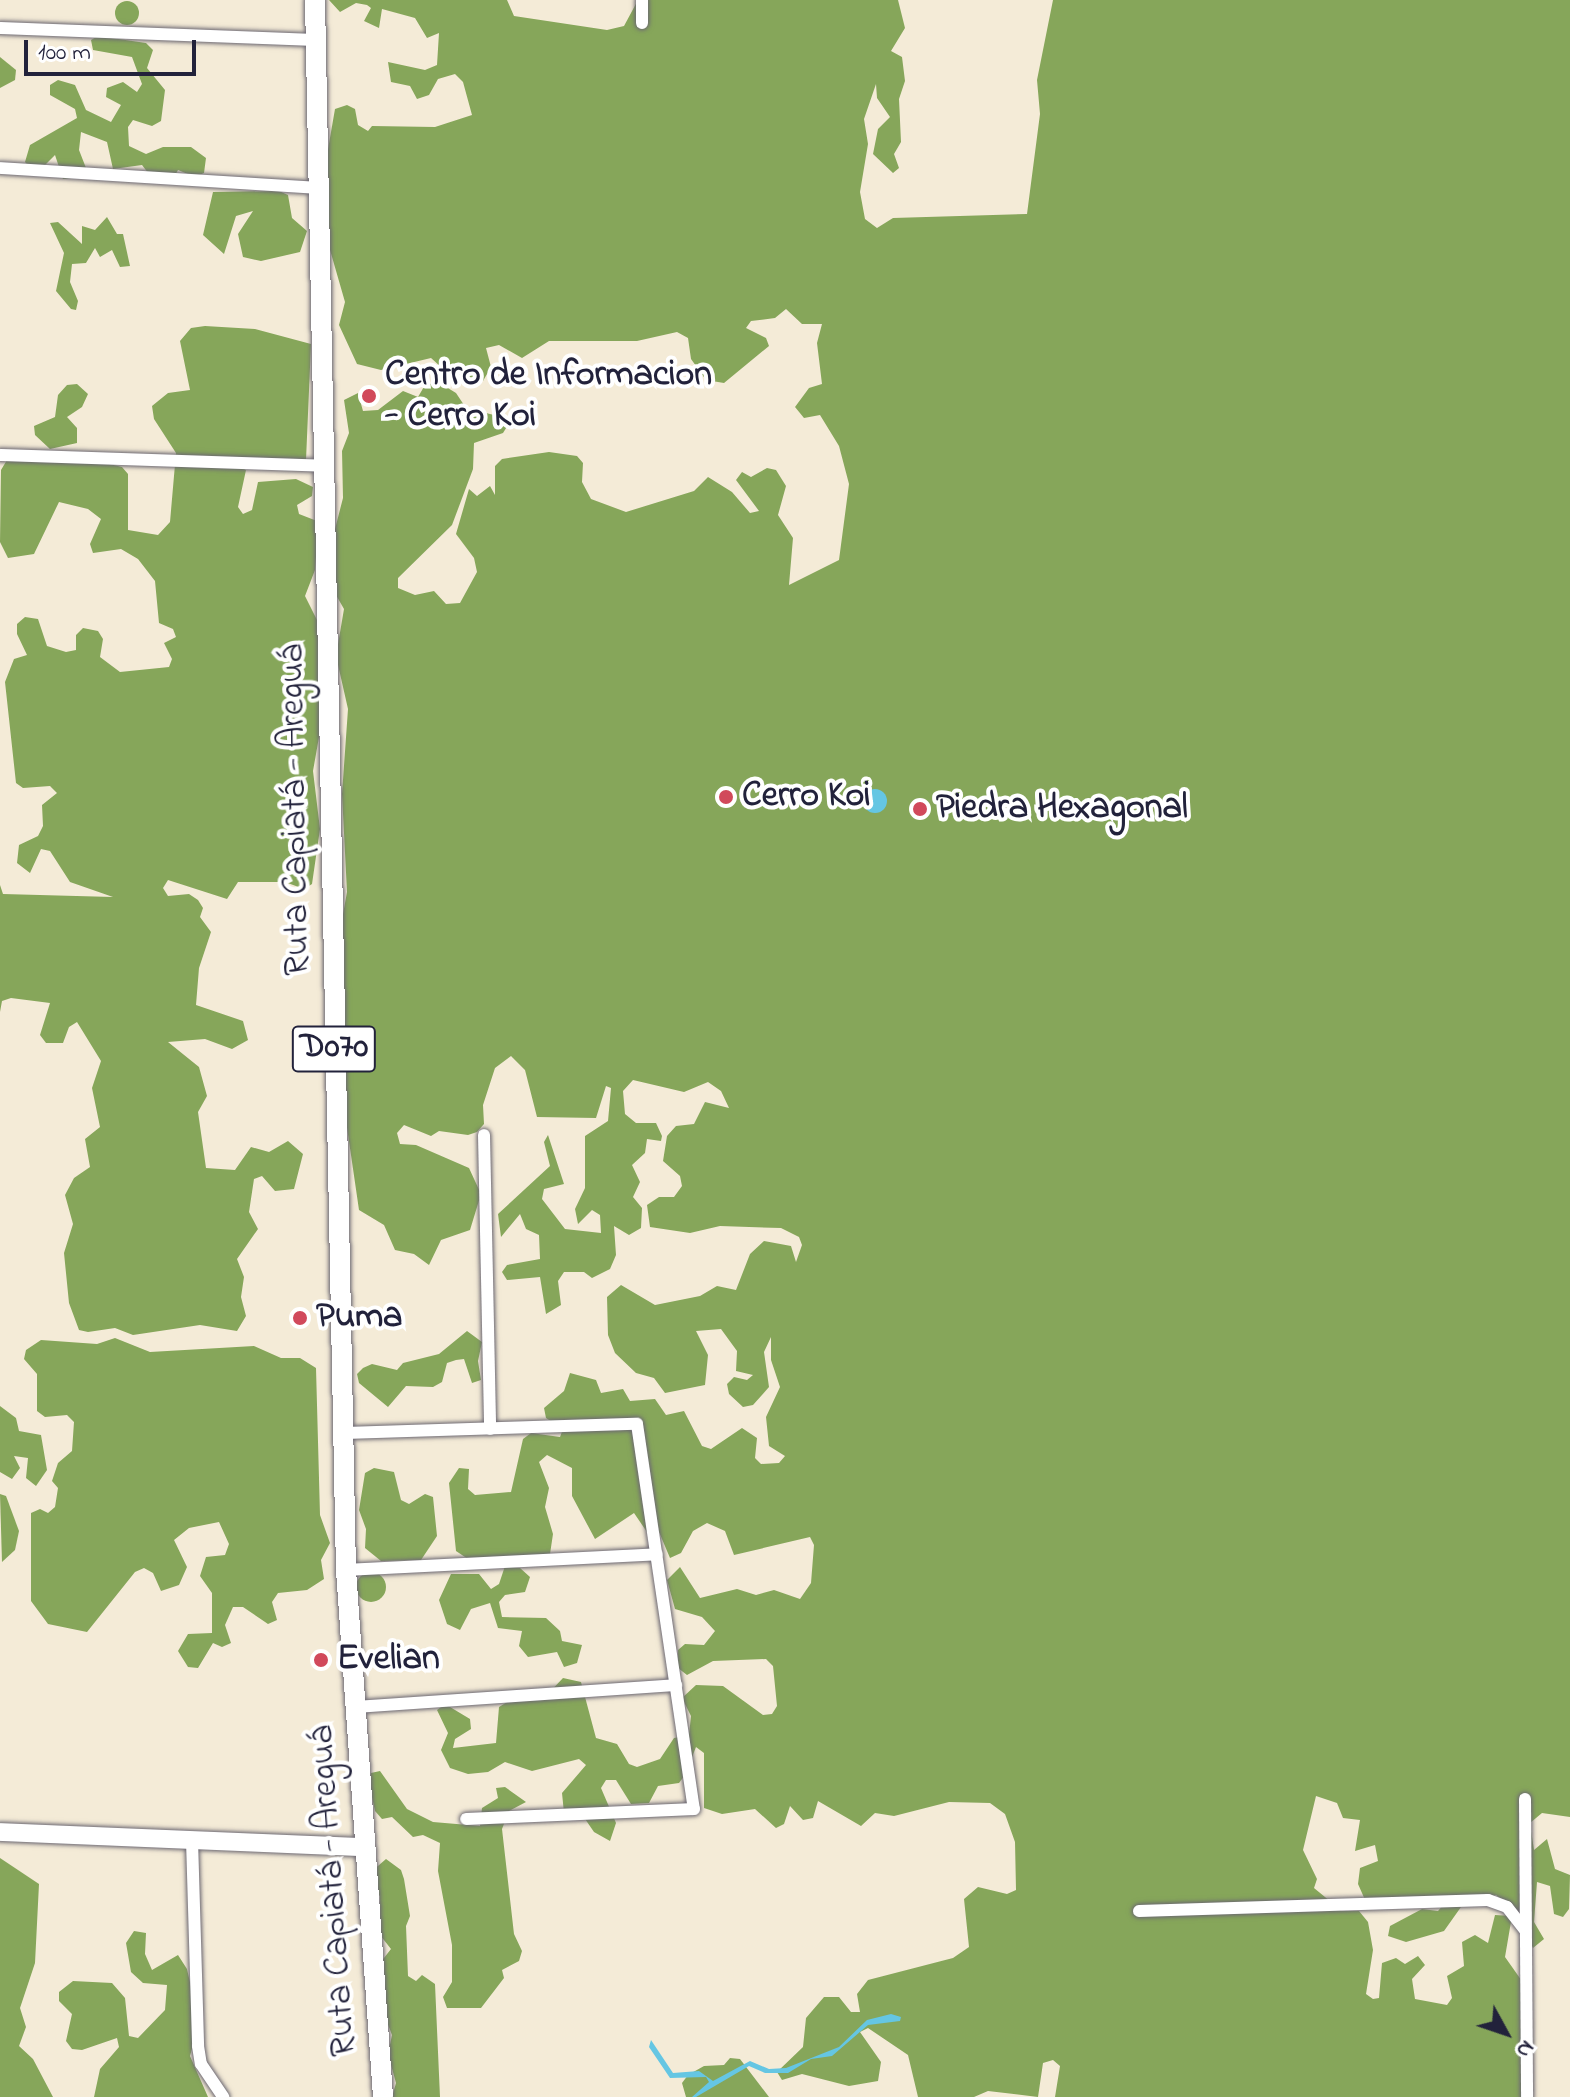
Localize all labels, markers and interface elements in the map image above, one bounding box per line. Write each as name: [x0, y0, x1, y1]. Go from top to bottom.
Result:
scale bar: [28, 24, 200, 74]
text: 100 m: [38, 36, 91, 71]
place label: Centro de Informacion - Cerro Koi: [385, 353, 712, 438]
marker: Centro de Informacion - Cerro Koi: [360, 387, 378, 405]
street label: Ruta Capiatá - Areguá: [272, 644, 320, 976]
place label: Cerro Koi: [742, 775, 871, 819]
place label: Piedra Hexagonal: [936, 787, 1188, 831]
marker: Cerro Koi: [717, 788, 735, 806]
marker: Piedra Hexagonal: [911, 800, 929, 818]
road number: D070: [290, 1019, 378, 1079]
place label: Puma: [316, 1296, 403, 1340]
marker: Puma: [291, 1309, 309, 1327]
place label: Evelian: [337, 1638, 440, 1682]
marker: Evelian: [312, 1651, 330, 1669]
street label: Ruta Capiatá - Areguá: [301, 1724, 367, 2058]
north arrow: [1466, 1993, 1546, 2073]
text: N: [1507, 2032, 1541, 2064]

